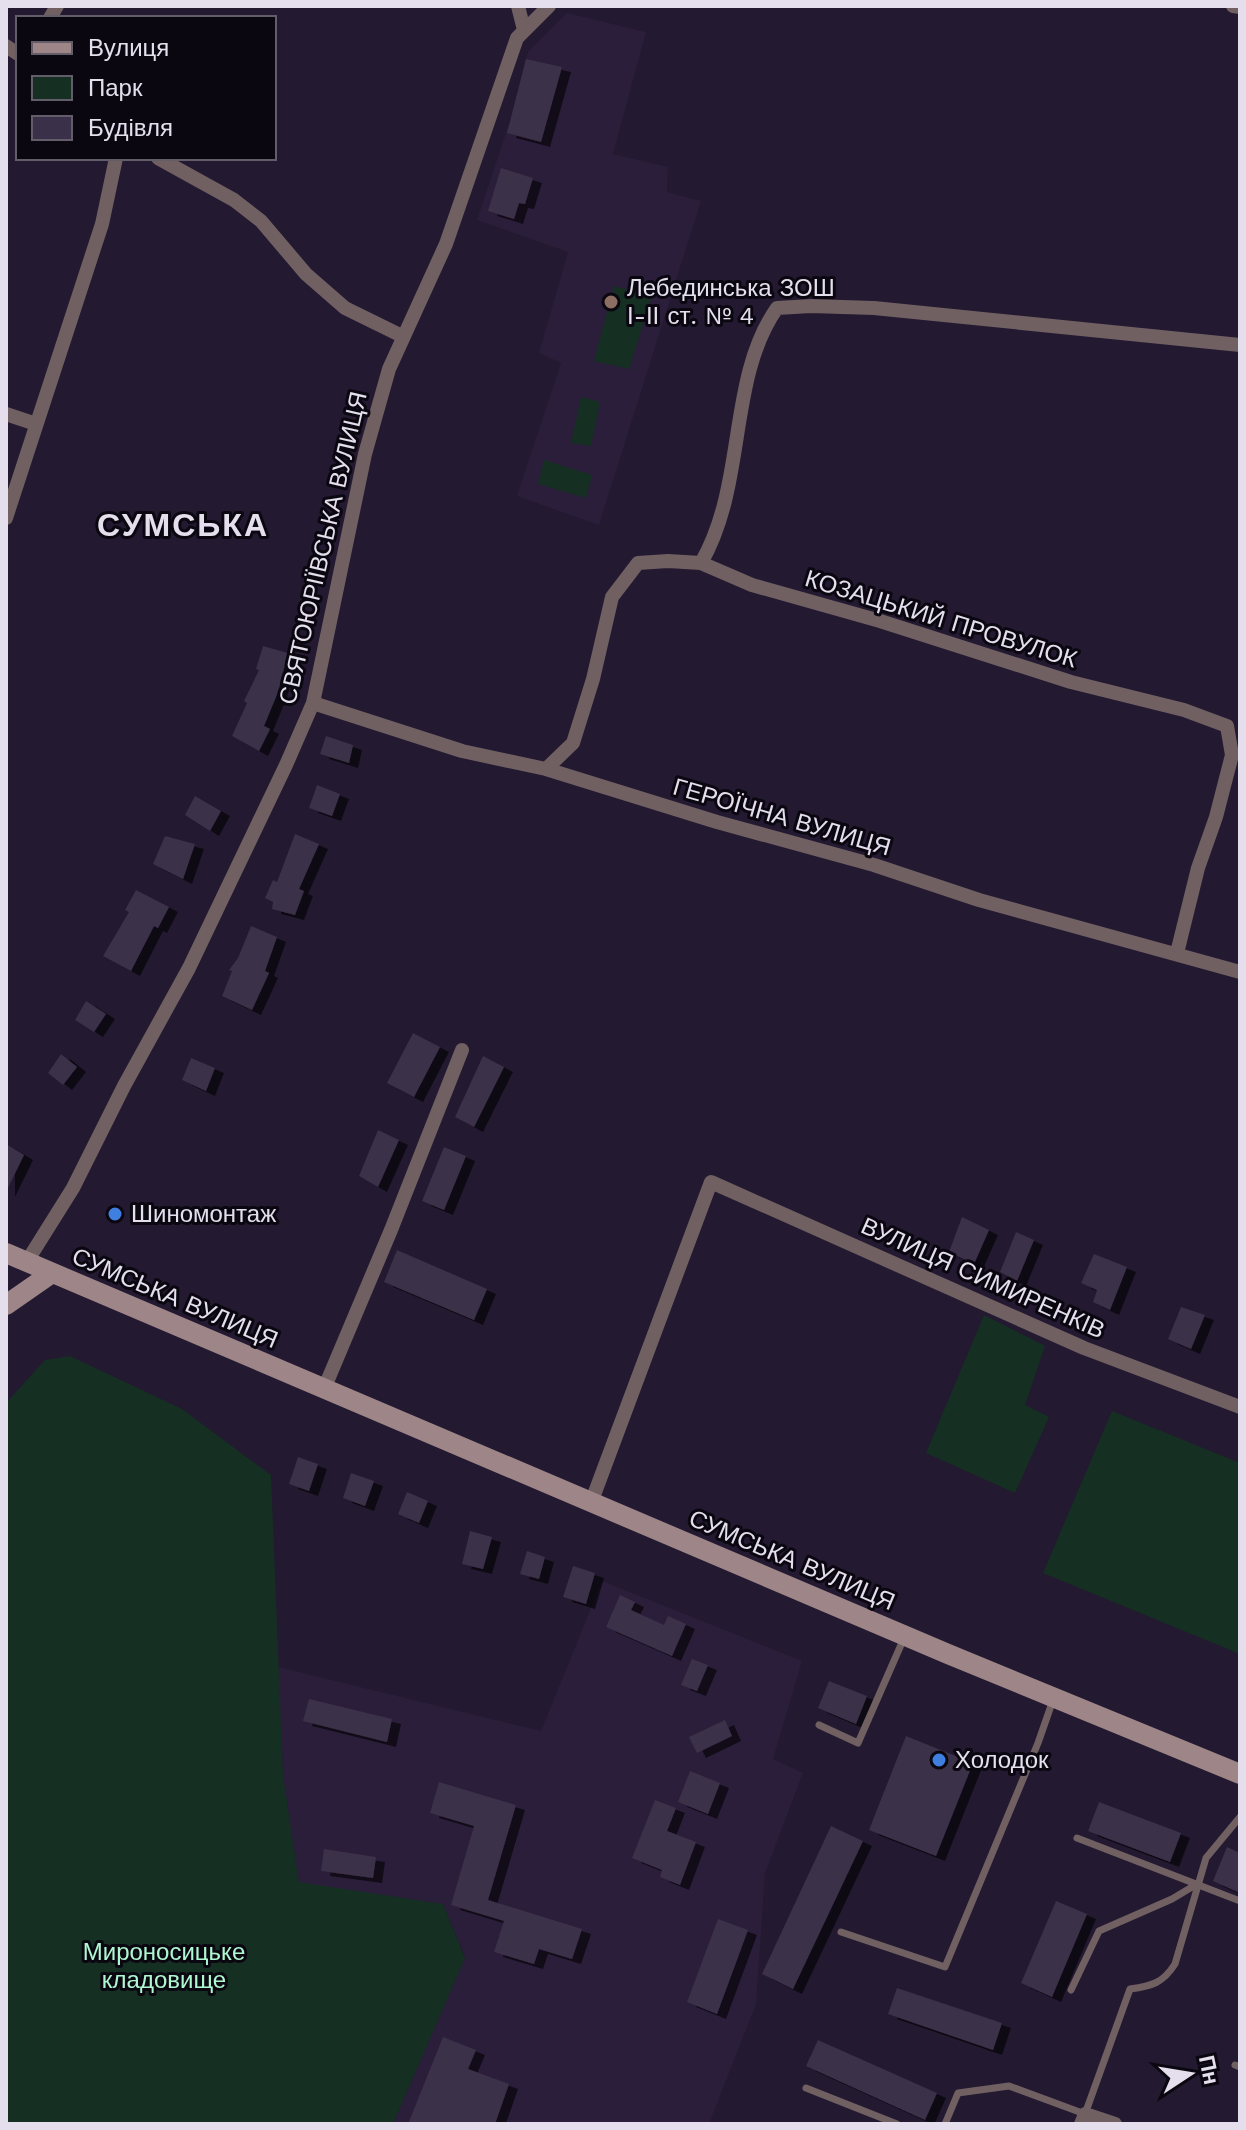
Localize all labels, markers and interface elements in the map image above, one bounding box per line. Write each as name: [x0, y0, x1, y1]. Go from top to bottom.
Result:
legend: [16, 16, 276, 160]
text: Вулиця: [88, 34, 169, 62]
text: Парк: [88, 74, 143, 102]
text: Будівля: [88, 114, 173, 142]
place label: Лебединська ЗОШ І-ІІ ст. № 4: [627, 274, 835, 330]
marker: Лебединська ЗОШ І-ІІ ст. № 4: [602, 293, 620, 311]
street label: СВЯТОЮРІЇВСЬКА ВУЛИЦЯ: [273, 389, 373, 707]
district label: СУМСЬКА: [97, 506, 269, 544]
street label: КОЗАЦЬКИЙ ПРОВУЛОК: [802, 564, 1080, 674]
street label: ГЕРОЇЧНА ВУЛИЦЯ: [670, 773, 894, 861]
place label: Шиномонтаж: [131, 1200, 276, 1228]
marker: Шиномонтаж: [106, 1205, 124, 1223]
street label: ВУЛИЦЯ СИМИРЕНКІВ: [857, 1212, 1109, 1344]
street label: СУМСЬКА ВУЛИЦЯ: [68, 1242, 282, 1354]
street label: СУМСЬКА ВУЛИЦЯ: [685, 1504, 899, 1616]
place label: Холодок: [955, 1746, 1049, 1774]
marker: Холодок: [930, 1751, 948, 1769]
park label: Мироносицьке кладовище: [83, 1938, 245, 1994]
north arrow: [1150, 2034, 1230, 2114]
text: Пн: [1194, 2053, 1224, 2087]

